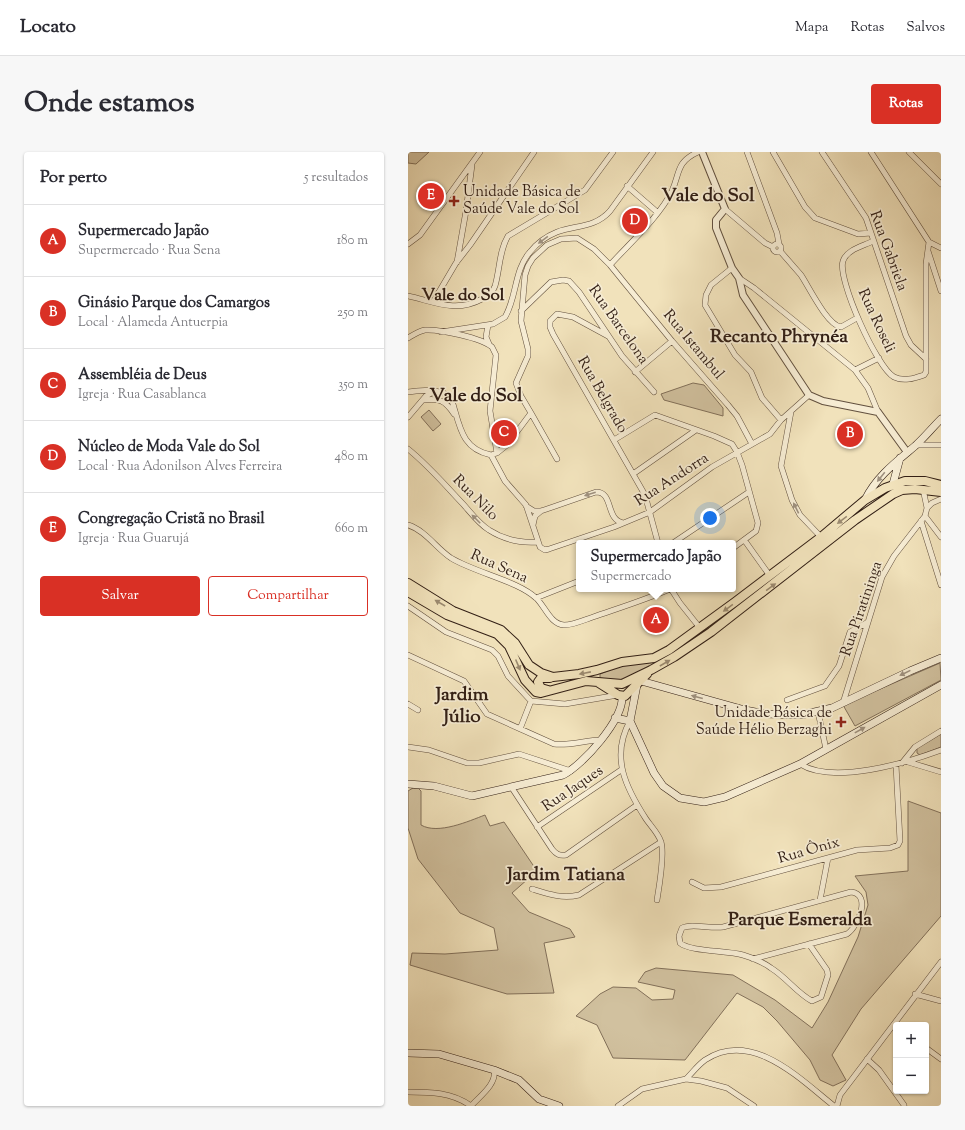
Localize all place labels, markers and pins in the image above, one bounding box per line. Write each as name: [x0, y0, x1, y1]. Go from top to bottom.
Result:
pin: E: [418, 181, 444, 211]
place label: Unidade Básica de Saúde Vale do Sol: [463, 182, 581, 220]
marker: Unidade Básica de Saúde Vale do Sol: [448, 195, 460, 207]
pin: D: [622, 206, 648, 236]
pin: C: [491, 418, 517, 448]
pin: B: [837, 419, 863, 449]
pin: A: [643, 605, 669, 635]
place label: Unidade Básica de Saúde Hélio Berzaghi: [696, 703, 832, 741]
marker: Unidade Básica de Saúde Hélio Berzaghi: [835, 716, 847, 728]

